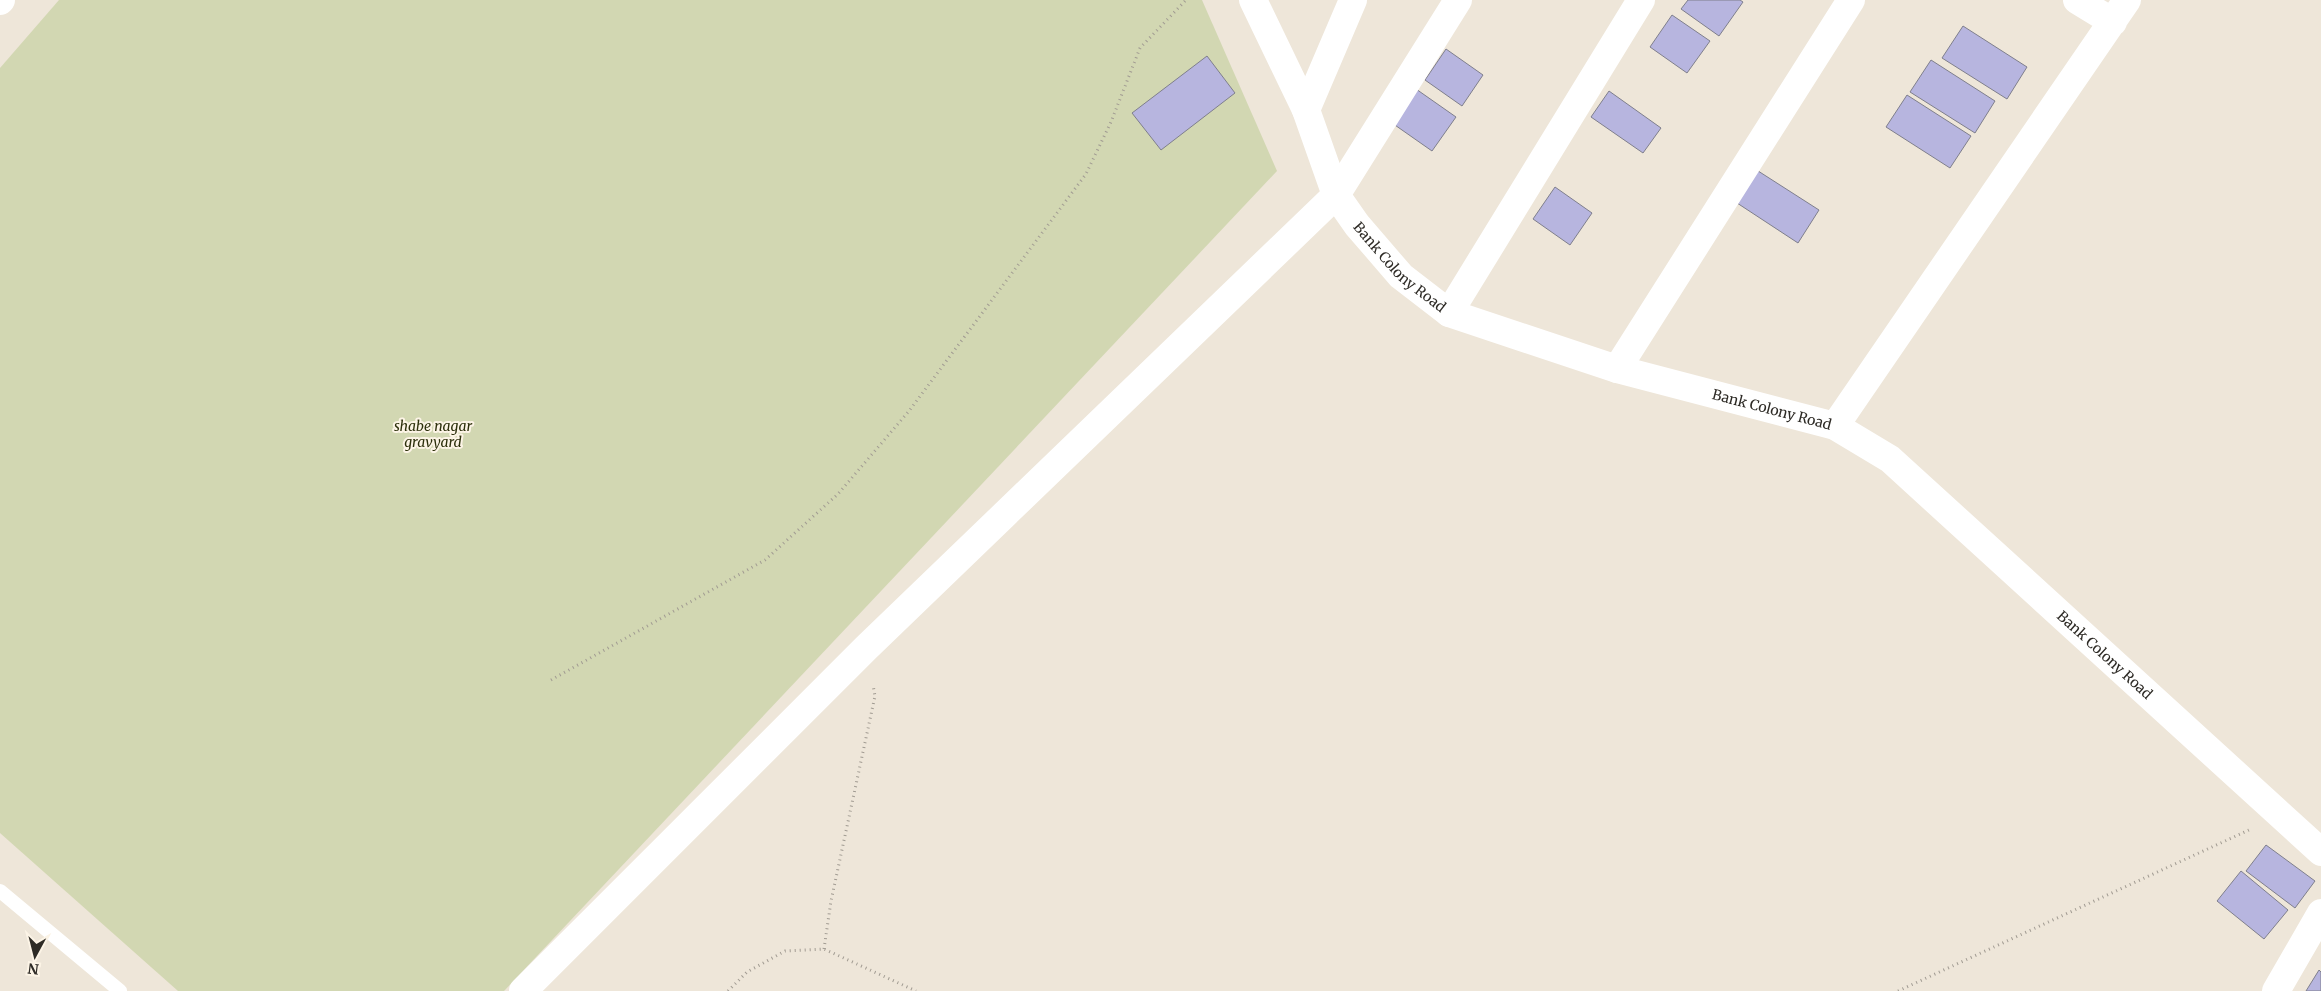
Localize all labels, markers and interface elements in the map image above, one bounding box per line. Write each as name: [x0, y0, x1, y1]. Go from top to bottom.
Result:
street label: Bank Colony Road: [1349, 218, 1450, 317]
street label: Bank Colony Road: [1710, 385, 1834, 434]
park label: shabe nagar gravyard: [394, 417, 472, 451]
street label: Bank Colony Road: [2053, 607, 2157, 703]
north arrow: [10, 931, 60, 981]
text: N: [27, 959, 40, 979]

